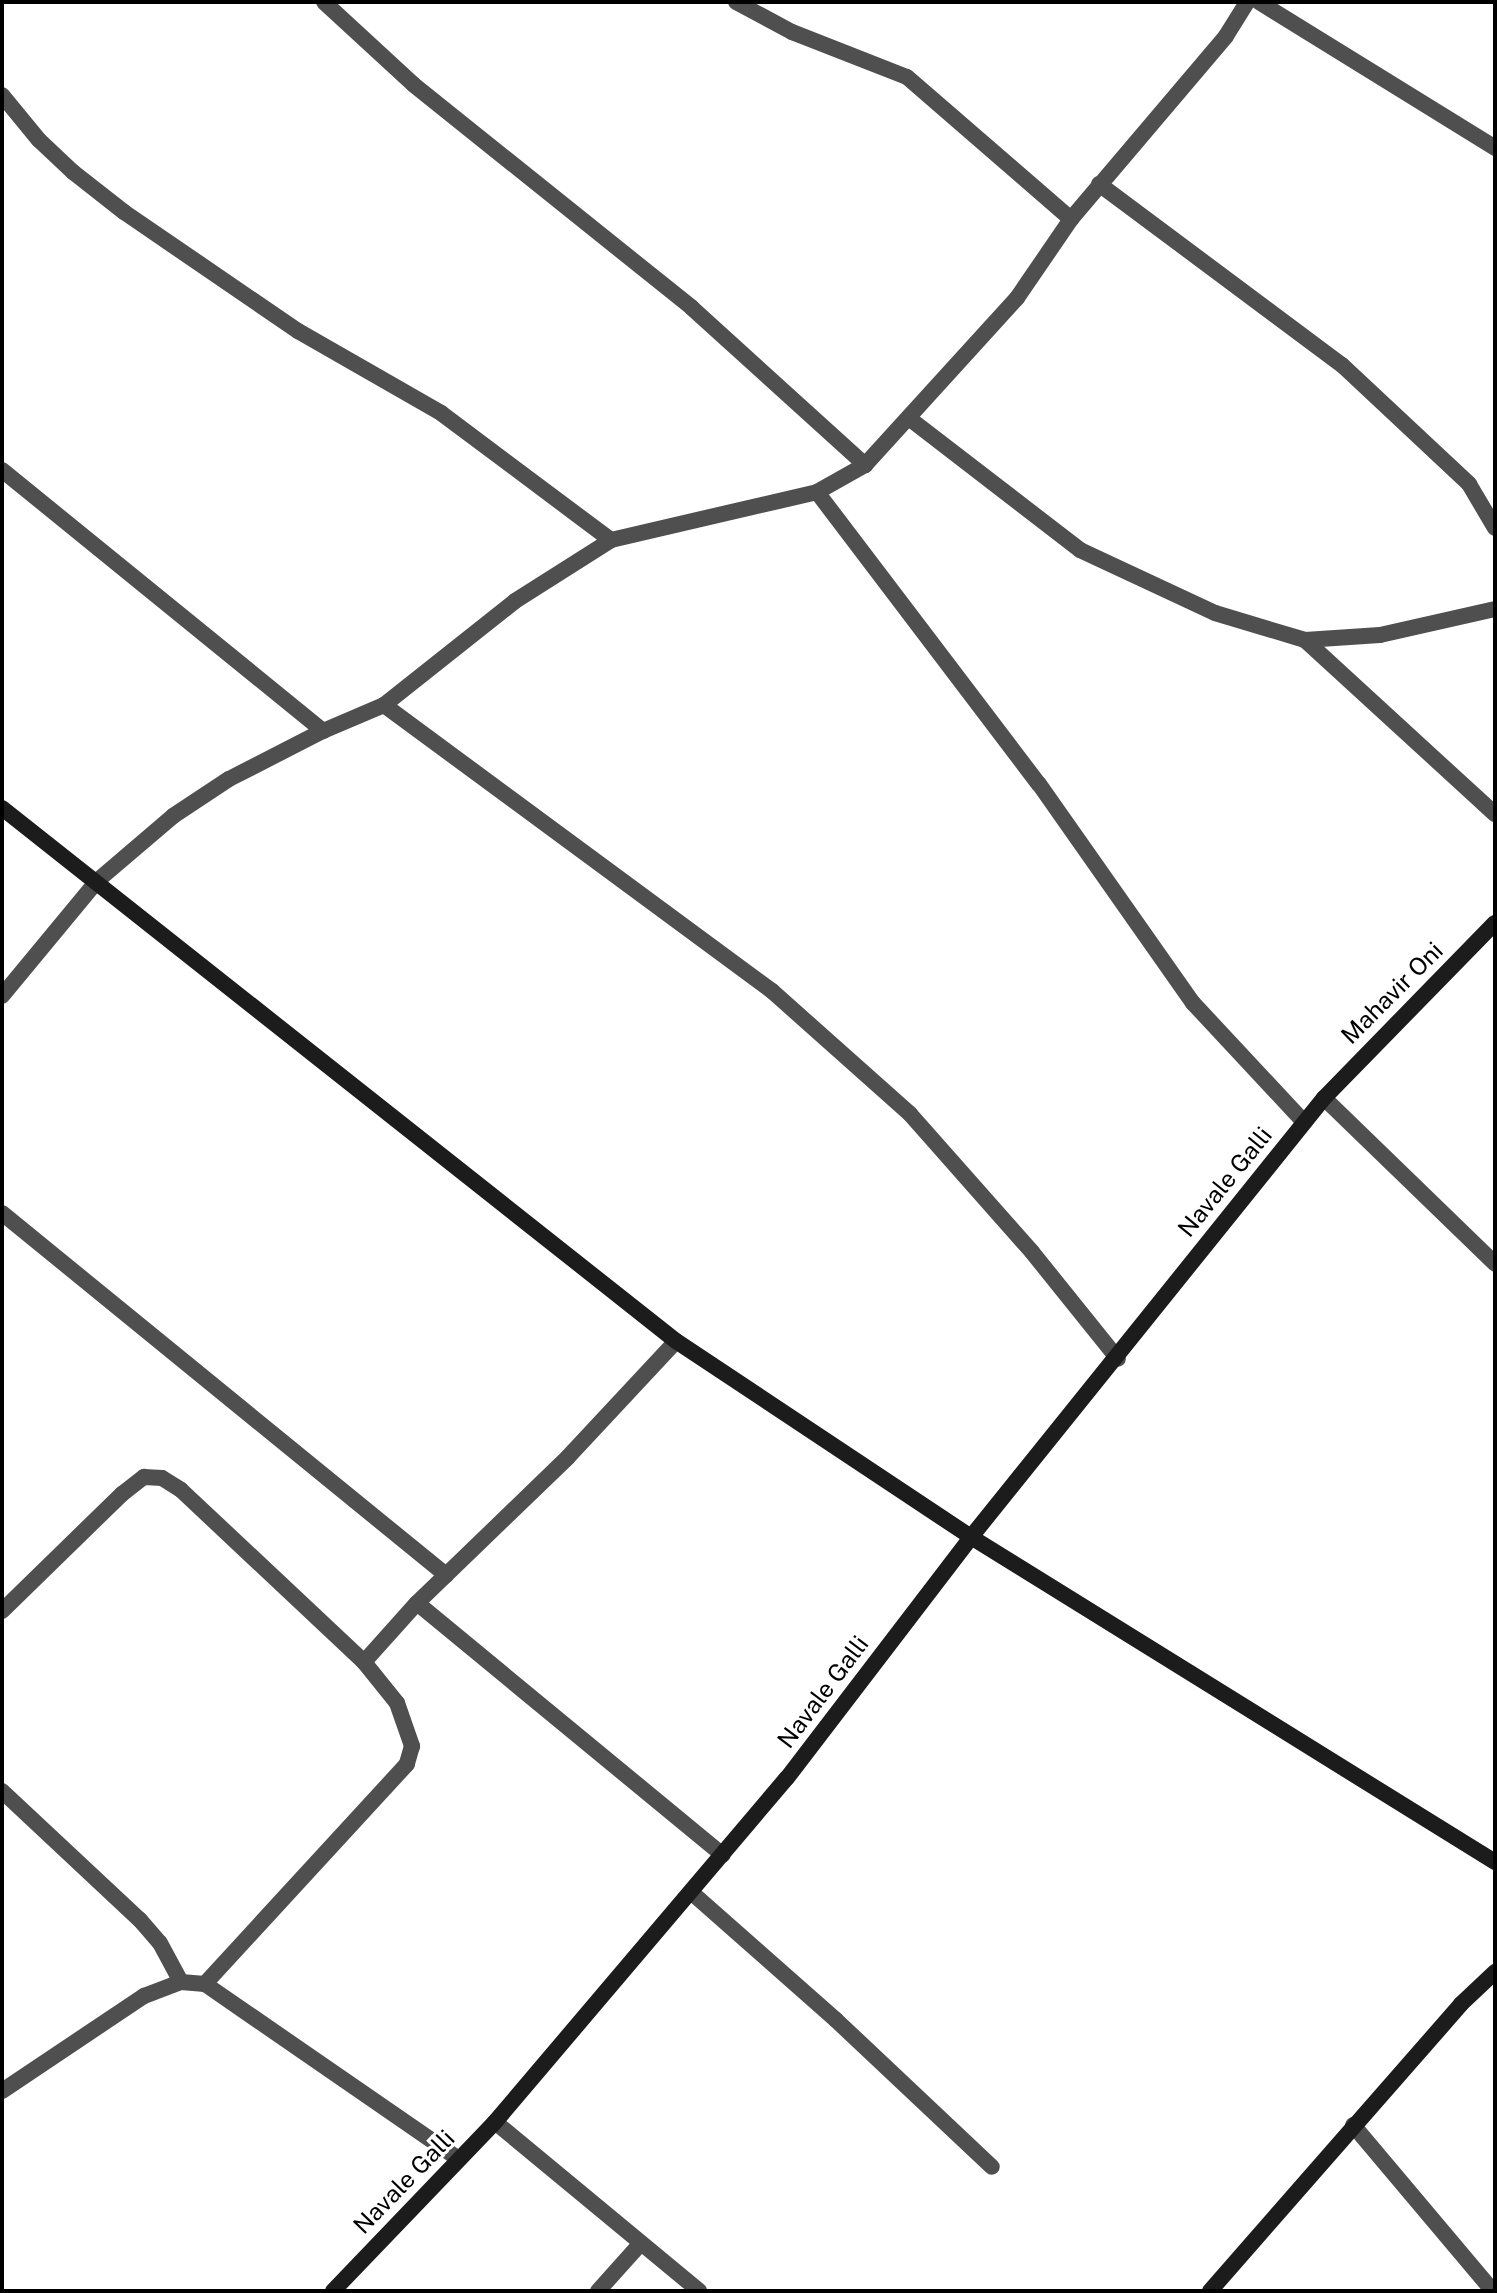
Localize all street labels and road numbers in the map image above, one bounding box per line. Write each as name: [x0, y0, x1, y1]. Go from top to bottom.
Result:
street label: Mahavir Oni: [1335, 936, 1449, 1050]
street label: Navale Galli: [1172, 1121, 1278, 1243]
street label: Navale Galli: [771, 1630, 875, 1754]
street label: Navale Galli: [347, 2124, 461, 2240]

